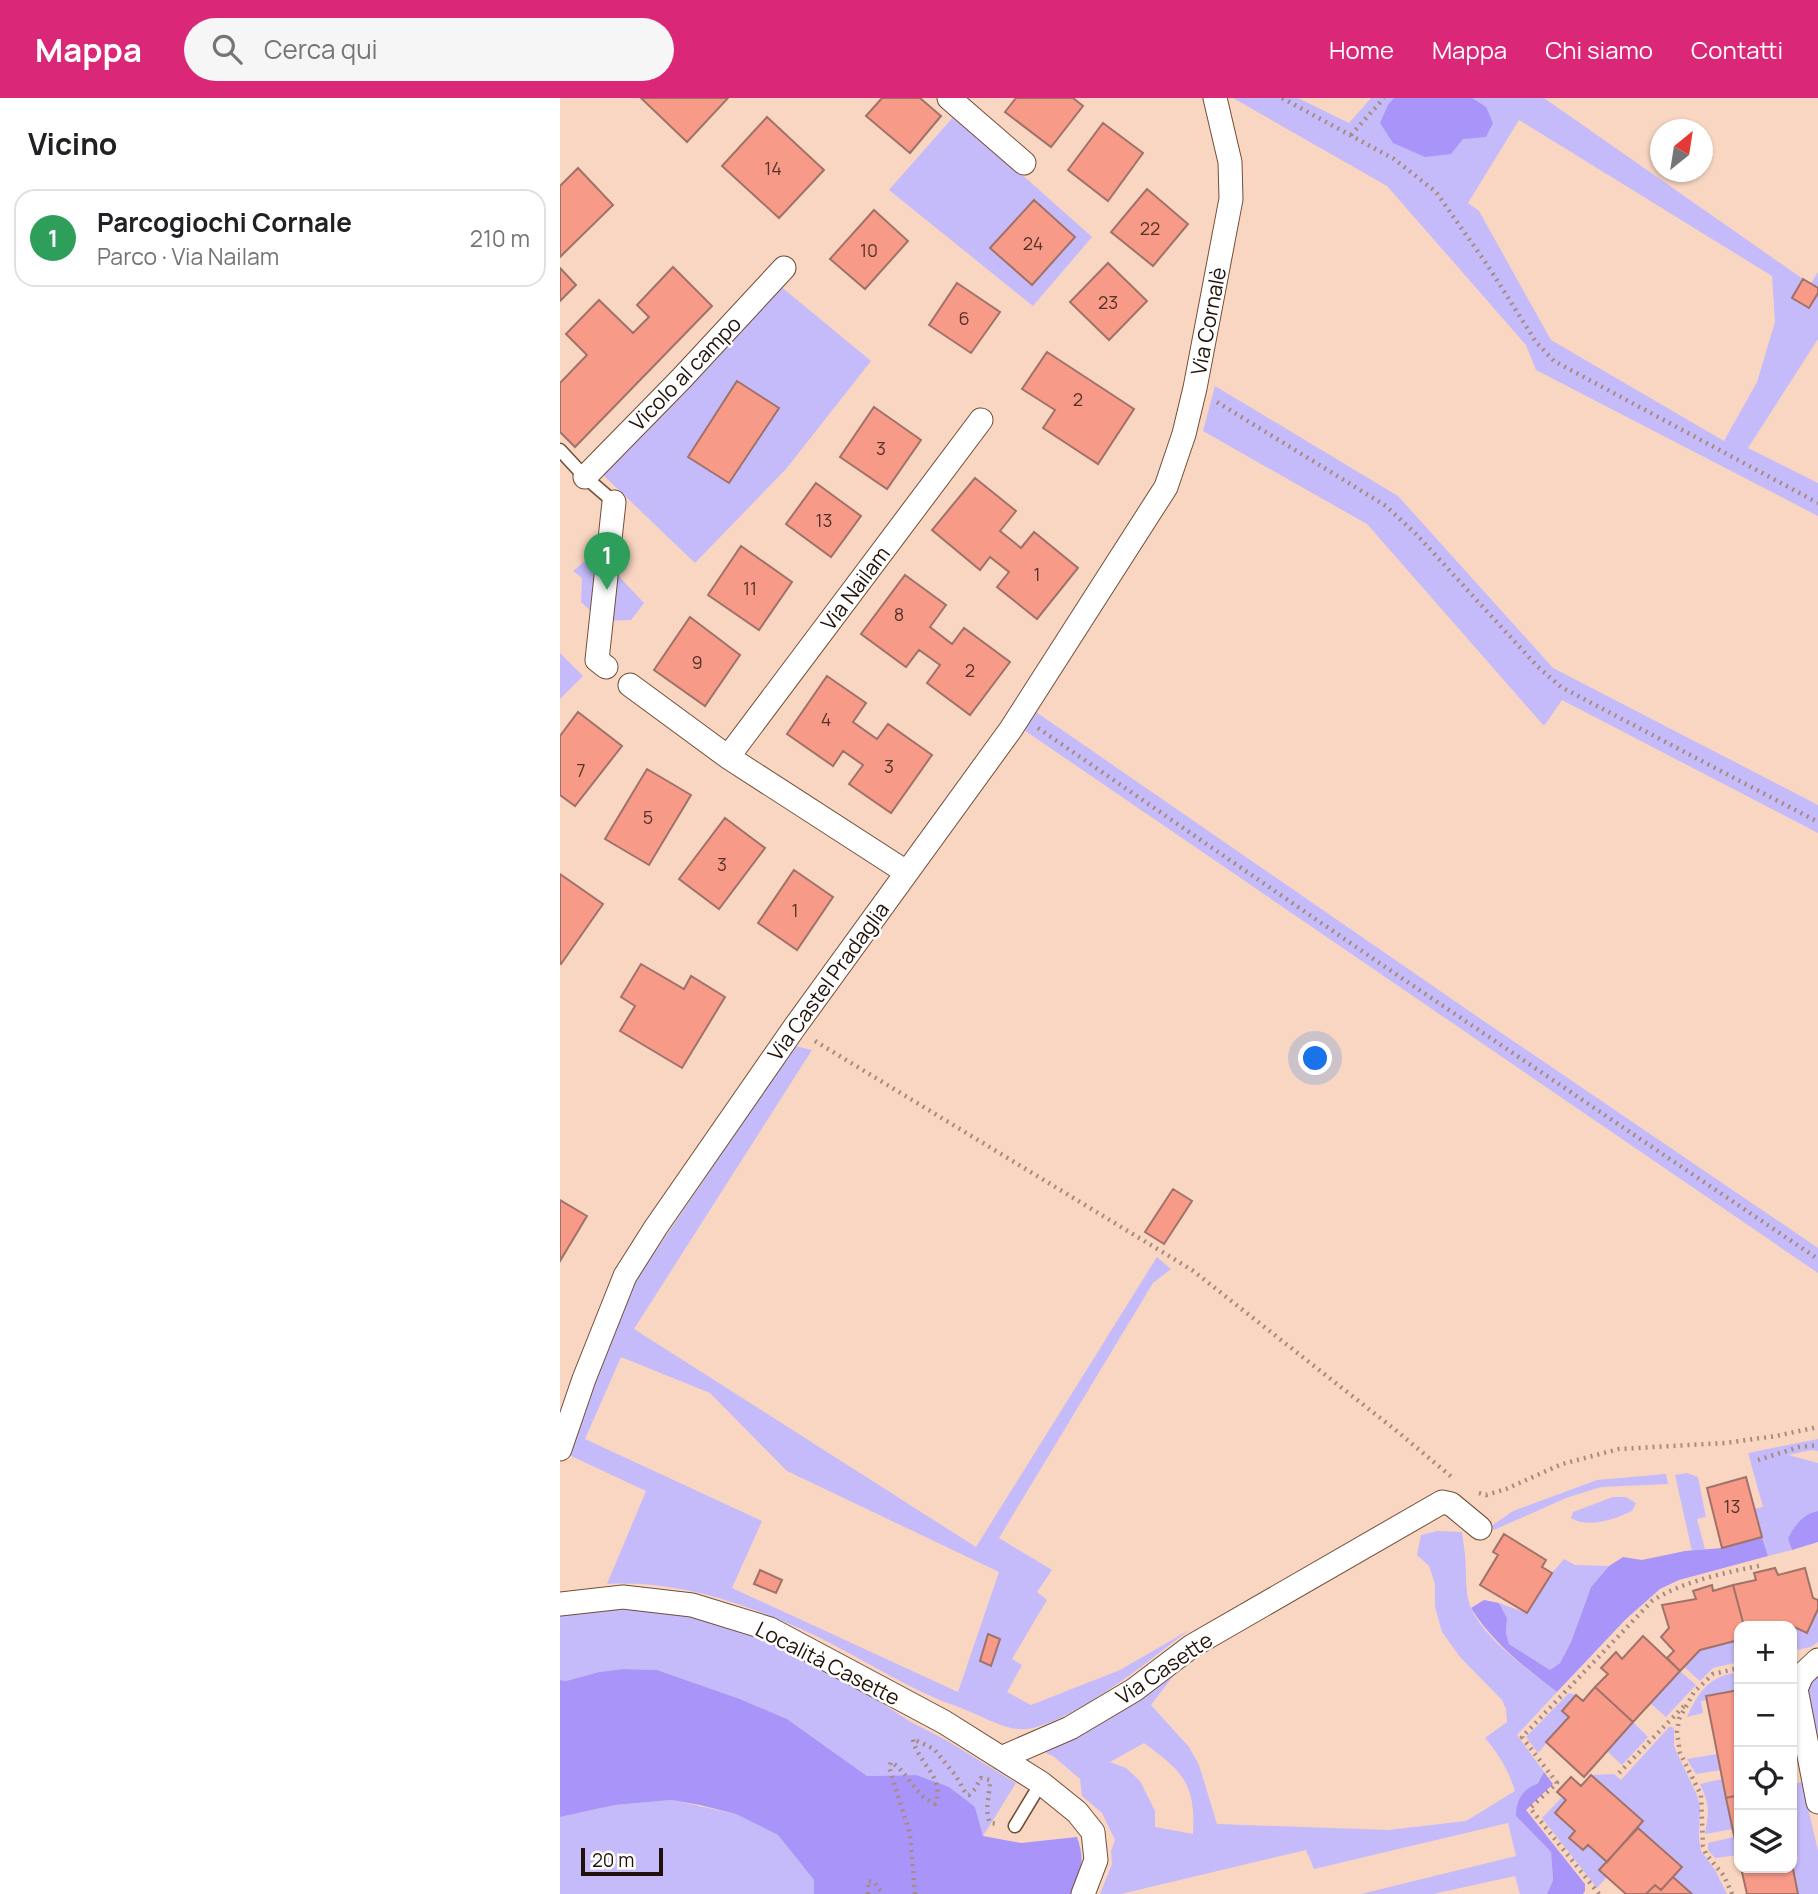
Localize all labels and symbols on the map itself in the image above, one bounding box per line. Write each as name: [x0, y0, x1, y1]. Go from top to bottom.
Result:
north arrow: [1650, 119, 1713, 182]
house number: 14: [764, 156, 782, 180]
house number: 22: [1140, 216, 1160, 240]
house number: 24: [1023, 231, 1043, 255]
house number: 10: [860, 238, 878, 262]
street label: Via Cornalè: [1184, 265, 1232, 377]
house number: 23: [1098, 290, 1118, 314]
house number: 6: [958, 306, 970, 330]
street label: Vicolo al campo: [623, 310, 747, 436]
house number: 2: [1073, 387, 1083, 411]
house number: 3: [876, 436, 886, 460]
house number: 13: [816, 508, 832, 532]
pin: 1: [584, 532, 630, 590]
street label: Via Nailam: [814, 540, 896, 636]
house number: 1: [1033, 562, 1041, 586]
house number: 11: [743, 576, 757, 600]
house number: 8: [894, 602, 904, 626]
house number: 9: [691, 650, 703, 674]
house number: 2: [965, 658, 975, 682]
house number: 4: [821, 707, 831, 731]
house number: 3: [884, 754, 894, 778]
house number: 7: [576, 758, 586, 782]
house number: 5: [643, 805, 653, 829]
house number: 3: [717, 852, 727, 876]
street label: Via Castel Pradaglia: [761, 896, 895, 1066]
house number: 1: [791, 898, 799, 922]
your location: [1298, 1041, 1332, 1075]
house number: 13: [1724, 1494, 1740, 1518]
street label: Località Casette: [751, 1615, 905, 1711]
street label: Via Casette: [1110, 1625, 1218, 1711]
scale bar: [581, 1845, 663, 1877]

